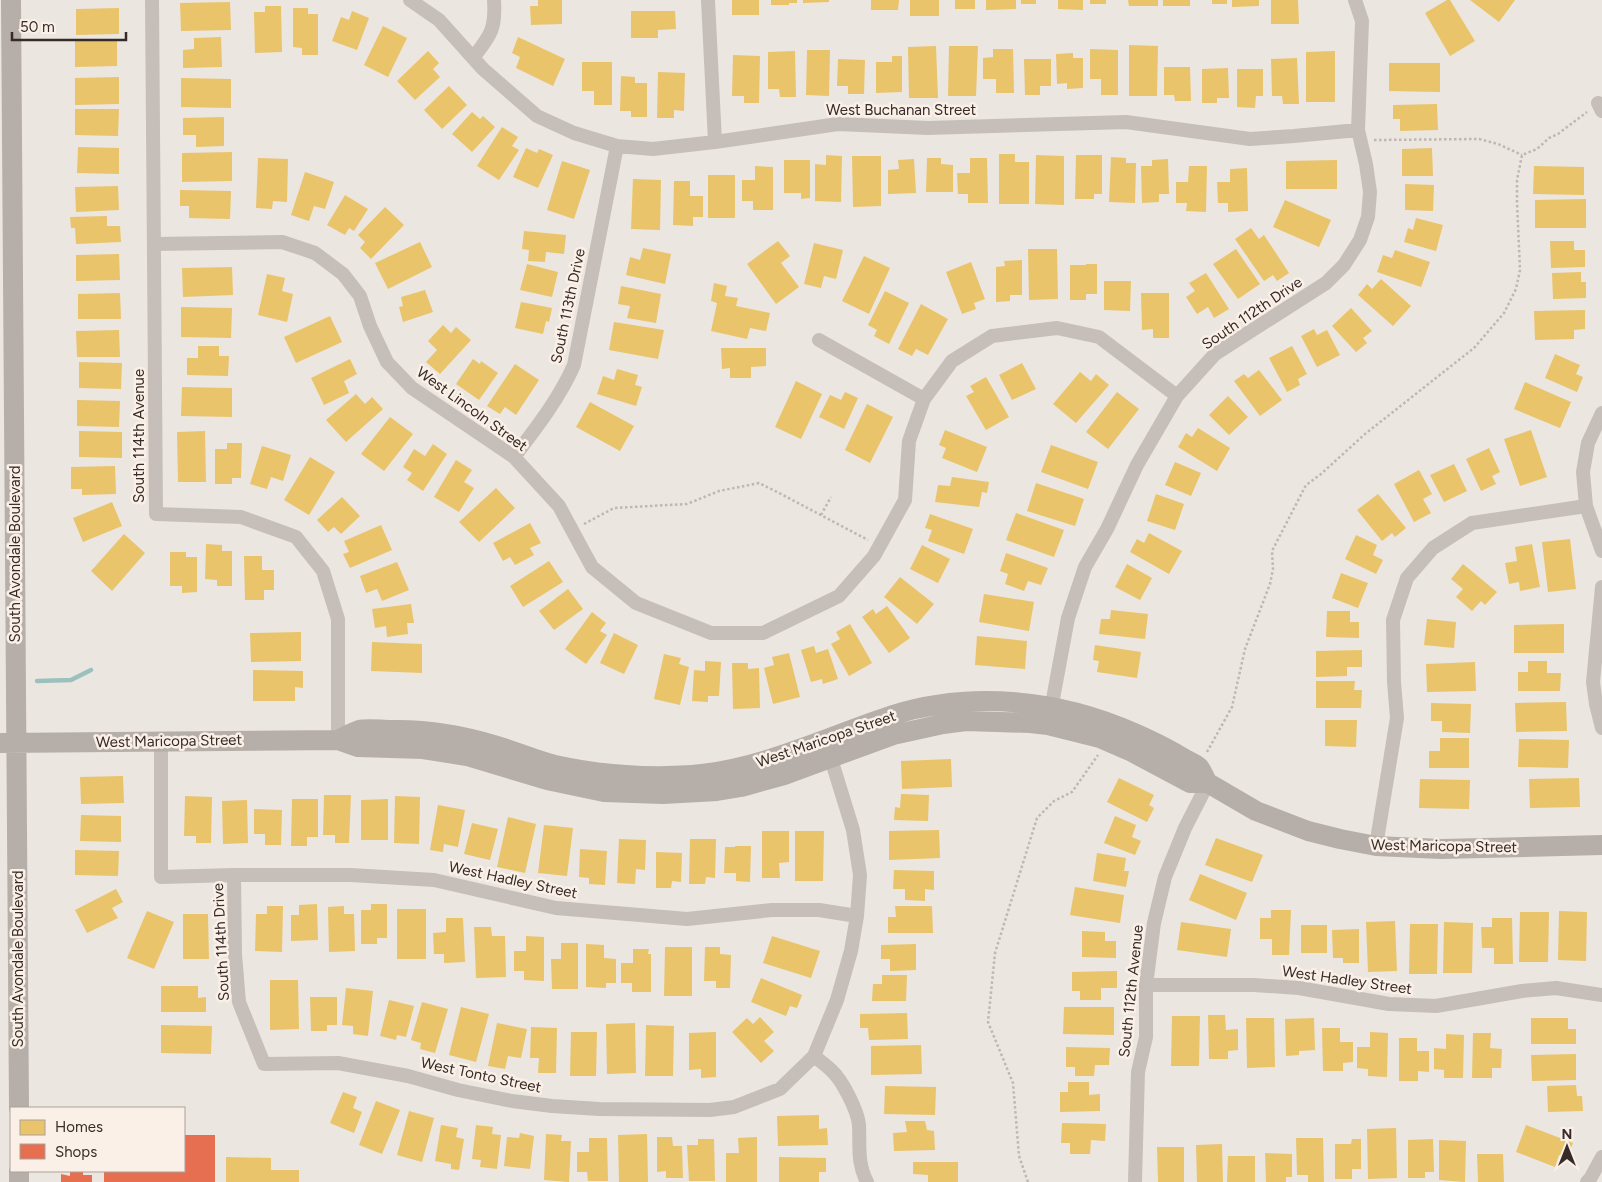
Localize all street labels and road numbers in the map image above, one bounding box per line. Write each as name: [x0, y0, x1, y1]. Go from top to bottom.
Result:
street label: West Buchanan Street: [826, 101, 976, 119]
street label: South 113th Drive: [547, 247, 589, 365]
street label: South 112th Drive: [1198, 273, 1306, 353]
street label: West Lincoln Street: [413, 363, 531, 455]
street label: South 114th Avenue: [130, 369, 148, 503]
street label: South Avondale Boulevard: [6, 466, 24, 643]
street label: West Maricopa Street: [754, 707, 898, 771]
street label: West Maricopa Street: [96, 731, 243, 751]
street label: West Maricopa Street: [1371, 836, 1518, 856]
street label: West Hadley Street: [447, 858, 579, 902]
street label: South Avondale Boulevard: [9, 871, 27, 1048]
street label: South 114th Drive: [209, 883, 233, 1001]
street label: South 112th Avenue: [1115, 924, 1147, 1058]
street label: West Hadley Street: [1281, 962, 1413, 998]
street label: West Tonto Street: [419, 1053, 543, 1097]

